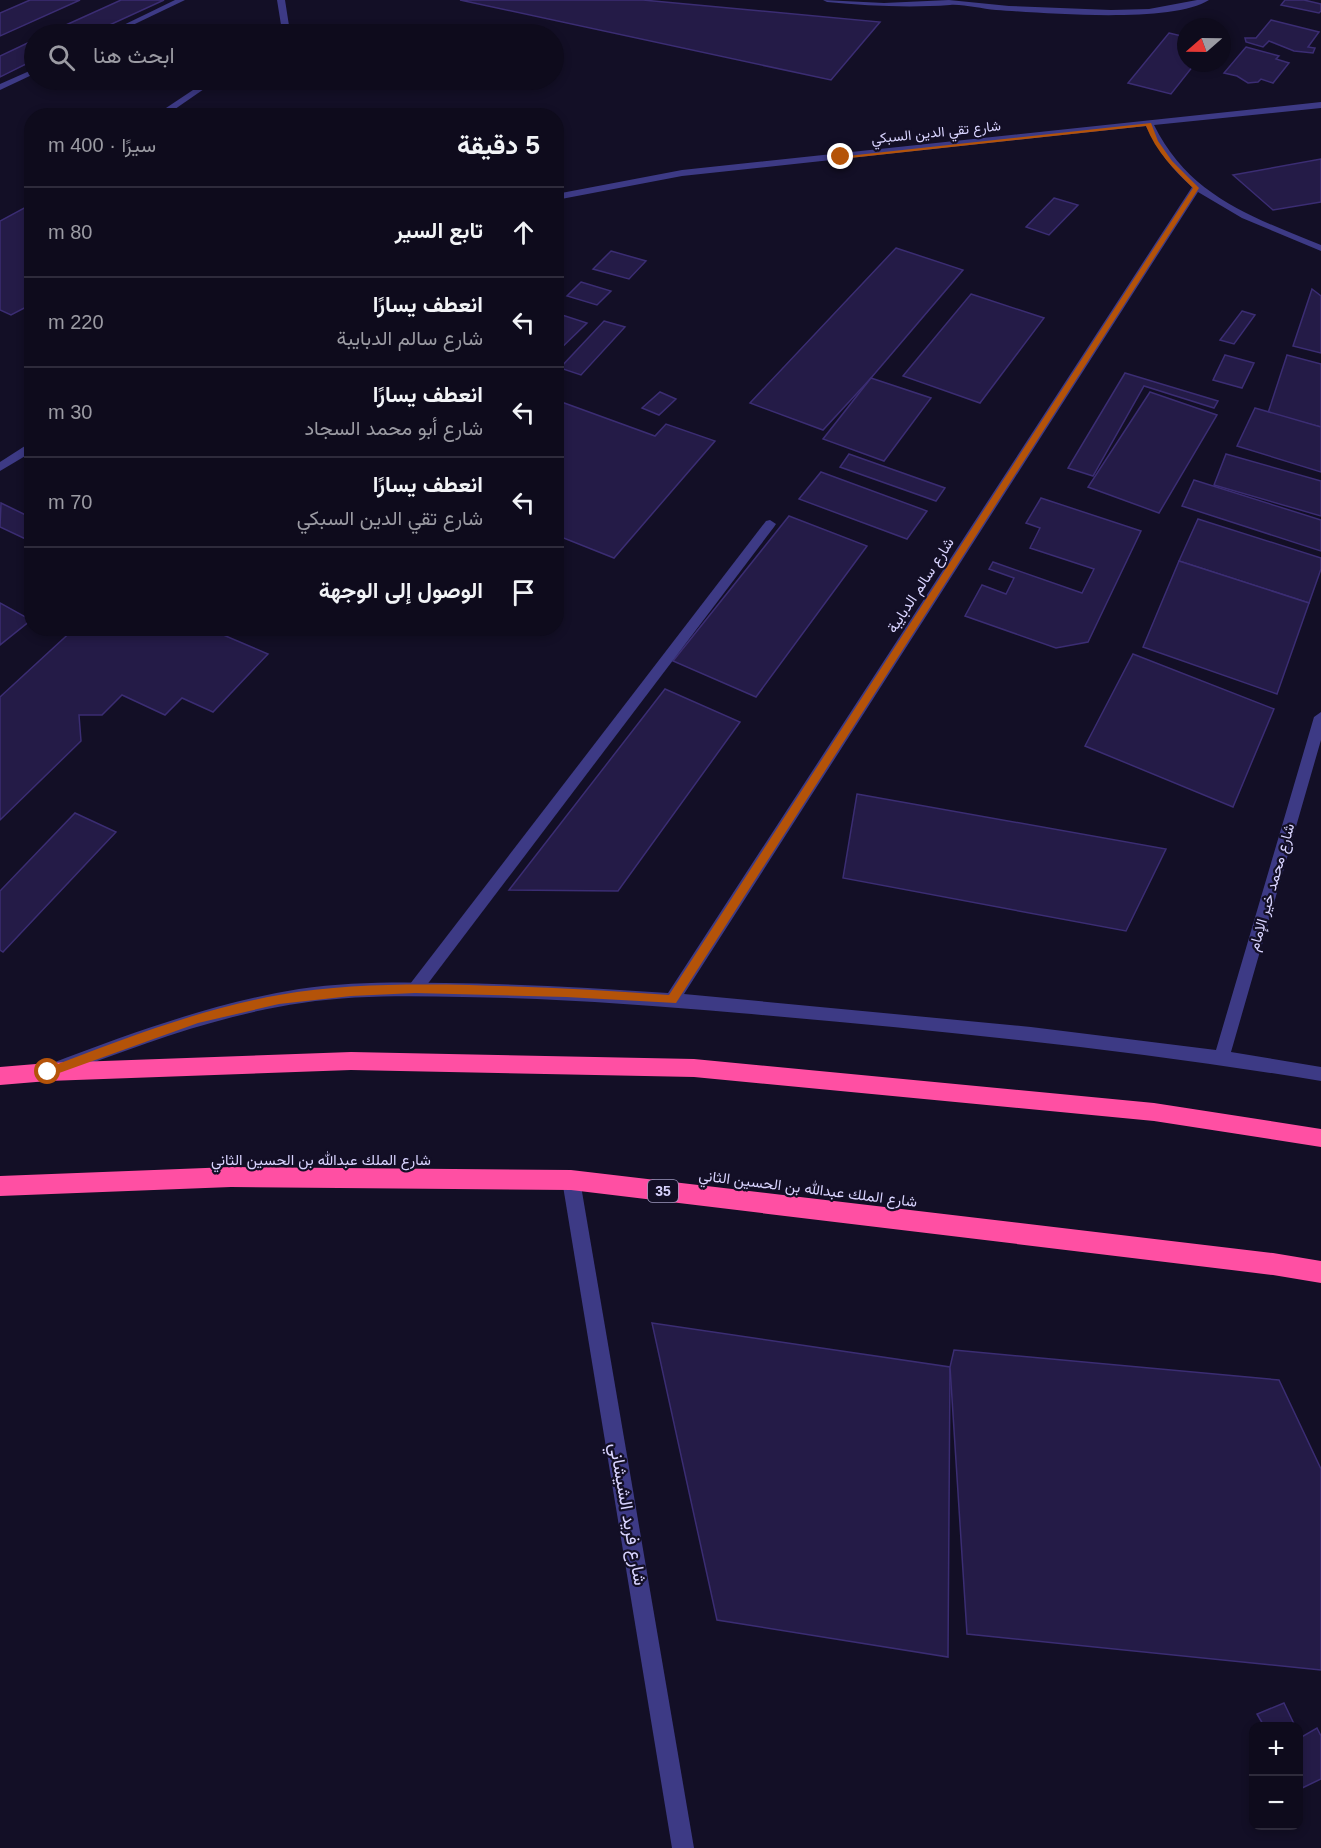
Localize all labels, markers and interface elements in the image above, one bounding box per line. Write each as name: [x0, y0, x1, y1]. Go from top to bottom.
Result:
north arrow: [1177, 18, 1231, 72]
search box: [24, 24, 564, 90]
icon: search: [45, 41, 78, 74]
text: ابحث هنا: [93, 43, 175, 68]
street label: شارع تقي الدين السبكي: [870, 117, 1002, 151]
text: 5 دقيقة: [457, 130, 540, 160]
text: سيرًا · 400 m: [48, 134, 156, 156]
route end: [827, 143, 853, 169]
icon: ahead: [507, 216, 540, 249]
text: تابع السير: [395, 218, 483, 243]
text: 80 m: [48, 221, 92, 243]
text: انعطف يسارًا: [373, 292, 483, 317]
icon: left: [507, 306, 540, 339]
text: 220 m: [48, 311, 104, 333]
text: شارع سالم الدبايبة: [337, 327, 483, 349]
text: انعطف يسارًا: [373, 382, 483, 407]
icon: left: [507, 396, 540, 429]
text: 30 m: [48, 401, 92, 423]
text: شارع أبو محمد السجاد: [305, 417, 483, 439]
text: انعطف يسارًا: [373, 472, 483, 497]
icon: left: [507, 486, 540, 519]
text: 70 m: [48, 491, 92, 513]
text: شارع تقي الدين السبكي: [297, 507, 483, 529]
street label: شارع سالم الدبايبة: [883, 534, 960, 637]
icon: arrive: [507, 576, 540, 609]
text: الوصول إلى الوجهة: [319, 578, 483, 603]
street label: شارع محمد خير الإمام: [1245, 821, 1300, 954]
route start: [34, 1058, 60, 1084]
street label: شارع الملك عبدالله بن الحسين الثاني: [211, 1151, 431, 1173]
street label: شارع الملك عبدالله بن الحسين الثاني: [697, 1166, 918, 1215]
road number: 35: [648, 1180, 678, 1202]
street label: شارع فريد الشيشاني: [601, 1441, 650, 1588]
map controls: [1249, 1722, 1303, 1830]
button: +: [1249, 1722, 1303, 1776]
button: −: [1249, 1776, 1303, 1830]

